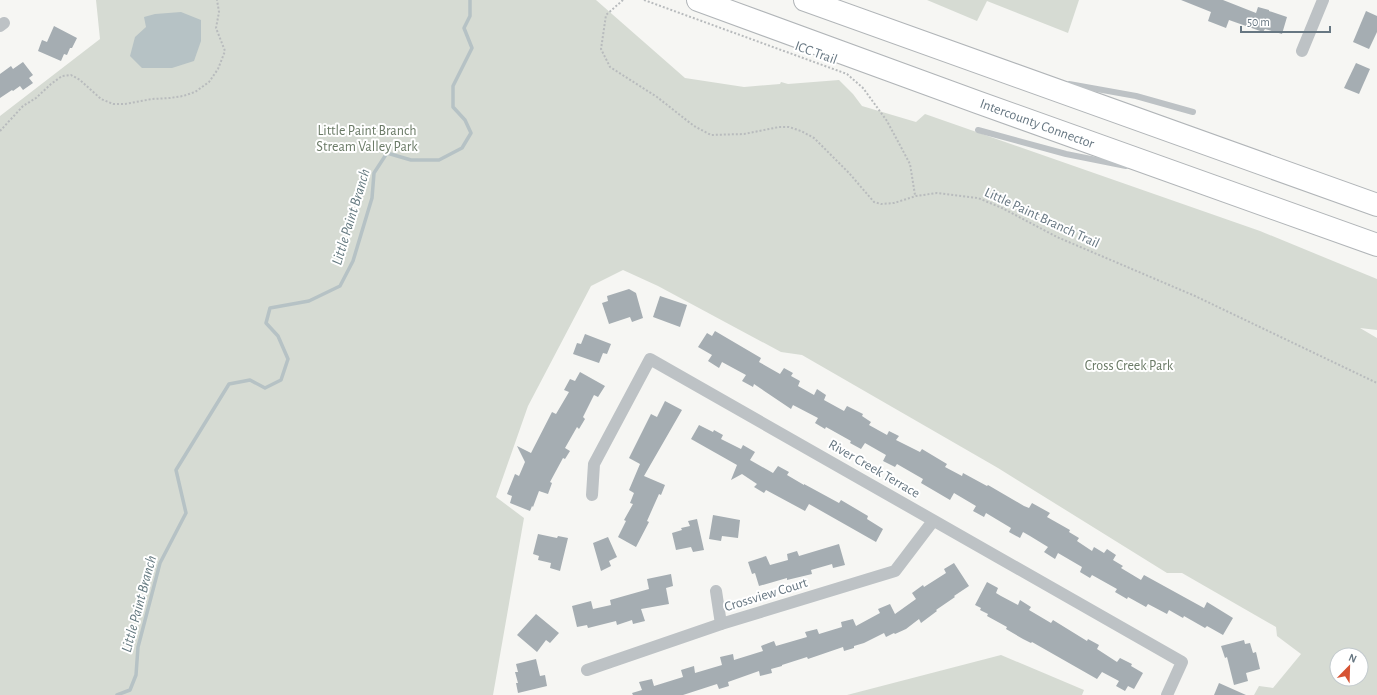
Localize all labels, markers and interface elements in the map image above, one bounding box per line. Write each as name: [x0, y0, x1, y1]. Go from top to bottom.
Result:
scale bar: [1241, 8, 1330, 34]
text: 50 m: [1247, 16, 1270, 28]
street label: ICC Trail: [793, 39, 839, 67]
street label: Intercounty Connector: [978, 97, 1097, 151]
park label: Little Paint Branch Stream Valley Park: [316, 124, 418, 154]
water label: Little Paint Branch: [329, 167, 373, 267]
street label: Little Paint Branch Trail: [982, 185, 1102, 251]
park label: Cross Creek Park: [1085, 359, 1174, 373]
street label: River Creek Terrace: [826, 437, 922, 501]
water label: Little Paint Branch: [119, 554, 159, 654]
street label: Crossview Court: [723, 576, 810, 614]
north arrow: [1329, 647, 1369, 687]
text: N: [1347, 652, 1358, 665]

